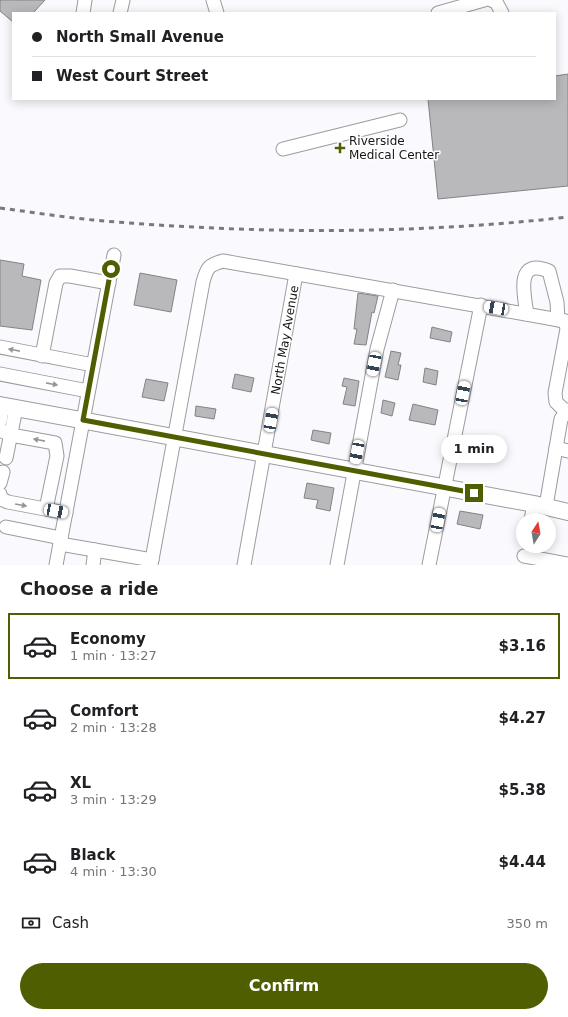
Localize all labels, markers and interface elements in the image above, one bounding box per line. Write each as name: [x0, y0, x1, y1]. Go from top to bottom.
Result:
text: North Small Avenue: [56, 28, 224, 46]
text: West Court Street: [56, 67, 208, 85]
place label: Riverside Medical Center: [349, 134, 439, 162]
marker: Riverside Medical Center: [334, 142, 346, 154]
route start: [102, 260, 120, 278]
street label: North May Avenue: [269, 284, 301, 396]
car: [483, 300, 509, 316]
one-way arrow: [7, 347, 20, 353]
car: [366, 351, 382, 377]
car: [455, 380, 471, 406]
one-way arrow: [46, 381, 58, 387]
car: [263, 407, 279, 433]
callout: 1 min: [441, 435, 507, 463]
one-way arrow: [33, 437, 46, 443]
car: [349, 439, 365, 465]
text: 1 min: [454, 441, 494, 456]
route end: [465, 484, 483, 502]
one-way arrow: [15, 502, 27, 508]
car: [43, 503, 69, 519]
car: [430, 507, 446, 533]
north arrow: [516, 513, 556, 553]
map controls: [516, 513, 556, 553]
text: Choose a ride: [20, 578, 159, 599]
icon: car: [22, 628, 58, 664]
text: Economy: [70, 630, 146, 648]
text: $3.16: [499, 637, 546, 655]
text: 1 min · 13:27: [70, 648, 157, 663]
icon: car: [22, 700, 58, 736]
text: Comfort: [70, 702, 138, 720]
text: $4.27: [499, 709, 546, 727]
text: 2 min · 13:28: [70, 720, 157, 735]
icon: car: [22, 772, 58, 808]
text: XL: [70, 774, 91, 792]
text: $5.38: [499, 781, 546, 799]
text: 3 min · 13:29: [70, 792, 157, 807]
icon: car: [22, 844, 58, 880]
text: Black: [70, 846, 116, 864]
text: $4.44: [499, 853, 546, 871]
text: 4 min · 13:30: [70, 864, 157, 879]
icon: cash: [20, 912, 42, 934]
text: Cash: [52, 914, 89, 932]
text: 350 m: [506, 916, 548, 931]
button: Confirm: [20, 963, 548, 1009]

